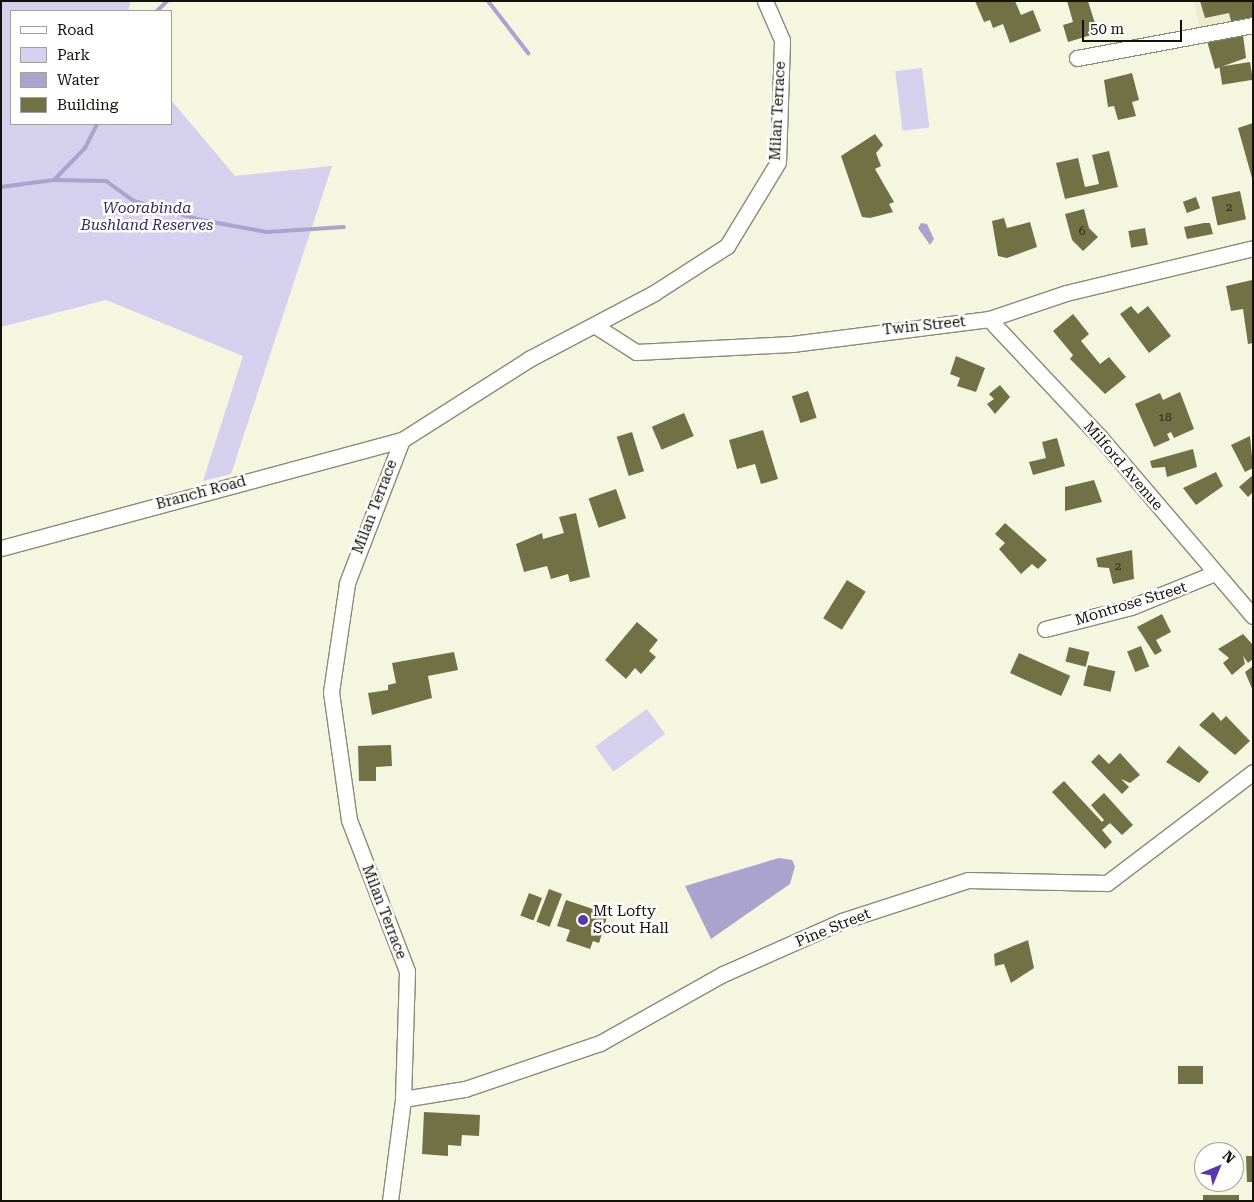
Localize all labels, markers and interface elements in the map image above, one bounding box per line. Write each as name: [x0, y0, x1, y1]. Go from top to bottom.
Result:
legend: [10, 10, 172, 125]
scale bar: [1084, 10, 1184, 42]
text: 50 m: [1090, 20, 1124, 38]
text: Road: [57, 21, 94, 39]
text: Park: [57, 46, 90, 64]
street label: Milan Terrace: [766, 61, 790, 161]
text: Water: [57, 71, 99, 89]
text: Building: [57, 96, 118, 114]
park label: Woorabinda Bushland Reserves: [81, 199, 213, 234]
house number: 2: [1226, 201, 1232, 215]
house number: 6: [1079, 225, 1085, 239]
street label: Twin Street: [881, 313, 967, 339]
house number: 18: [1158, 411, 1172, 425]
street label: Milford Avenue: [1079, 418, 1167, 514]
street label: Milan Terrace: [349, 457, 401, 557]
street label: Branch Road: [154, 472, 248, 514]
house number: 2: [1115, 560, 1121, 574]
street label: Montrose Street: [1073, 578, 1189, 630]
street label: Milan Terrace: [358, 862, 410, 962]
place label: Mt Lofty Scout Hall: [593, 902, 669, 937]
street label: Pine Street: [793, 905, 873, 951]
marker: Mt Lofty Scout Hall: [577, 914, 589, 926]
north arrow: [1194, 1142, 1244, 1192]
text: N: [1219, 1148, 1238, 1167]

